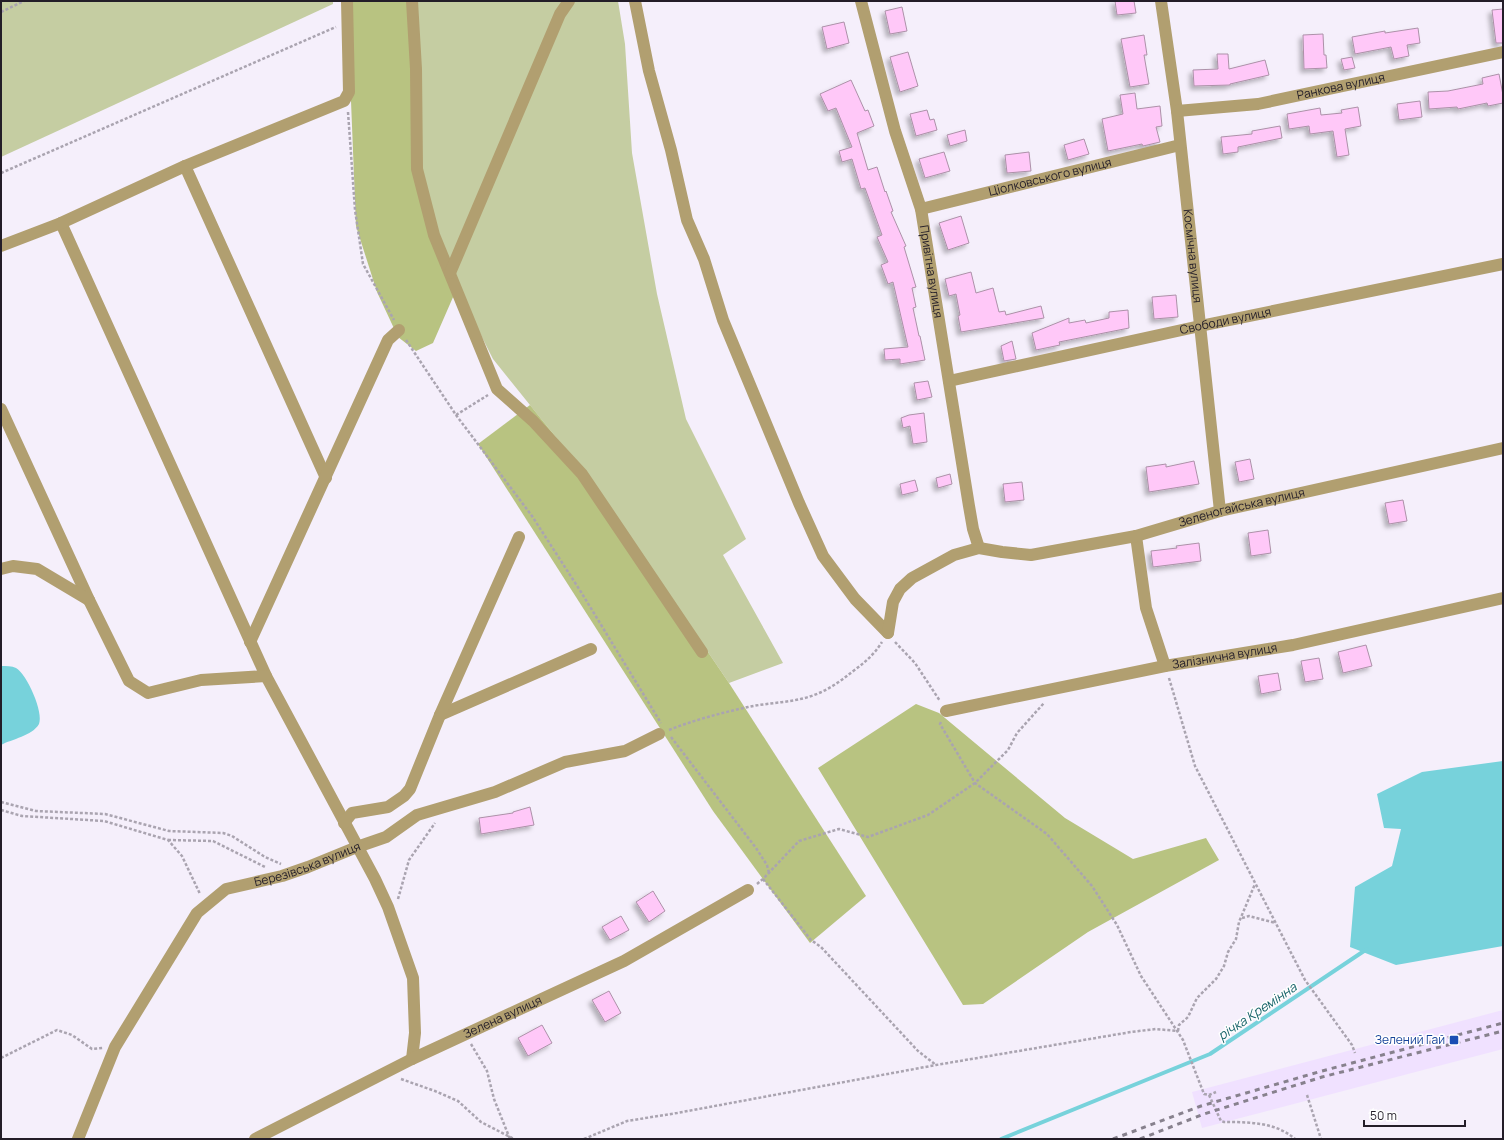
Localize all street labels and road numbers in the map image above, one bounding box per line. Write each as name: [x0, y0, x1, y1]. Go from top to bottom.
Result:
street label: Ранкова вулиця: [1295, 68, 1386, 104]
street label: Ціолковського вулиця: [987, 153, 1113, 200]
street label: Космічна вулиця: [1180, 208, 1207, 304]
street label: Привітна вулиця: [916, 224, 948, 319]
street label: Свободи вулиця: [1178, 303, 1273, 338]
street label: Зеленогайська вулиця: [1176, 483, 1306, 531]
street label: Залізнична вулиця: [1171, 639, 1279, 673]
street label: Березівська вулиця: [252, 837, 363, 890]
street label: Зелена вулиця: [460, 991, 544, 1042]

